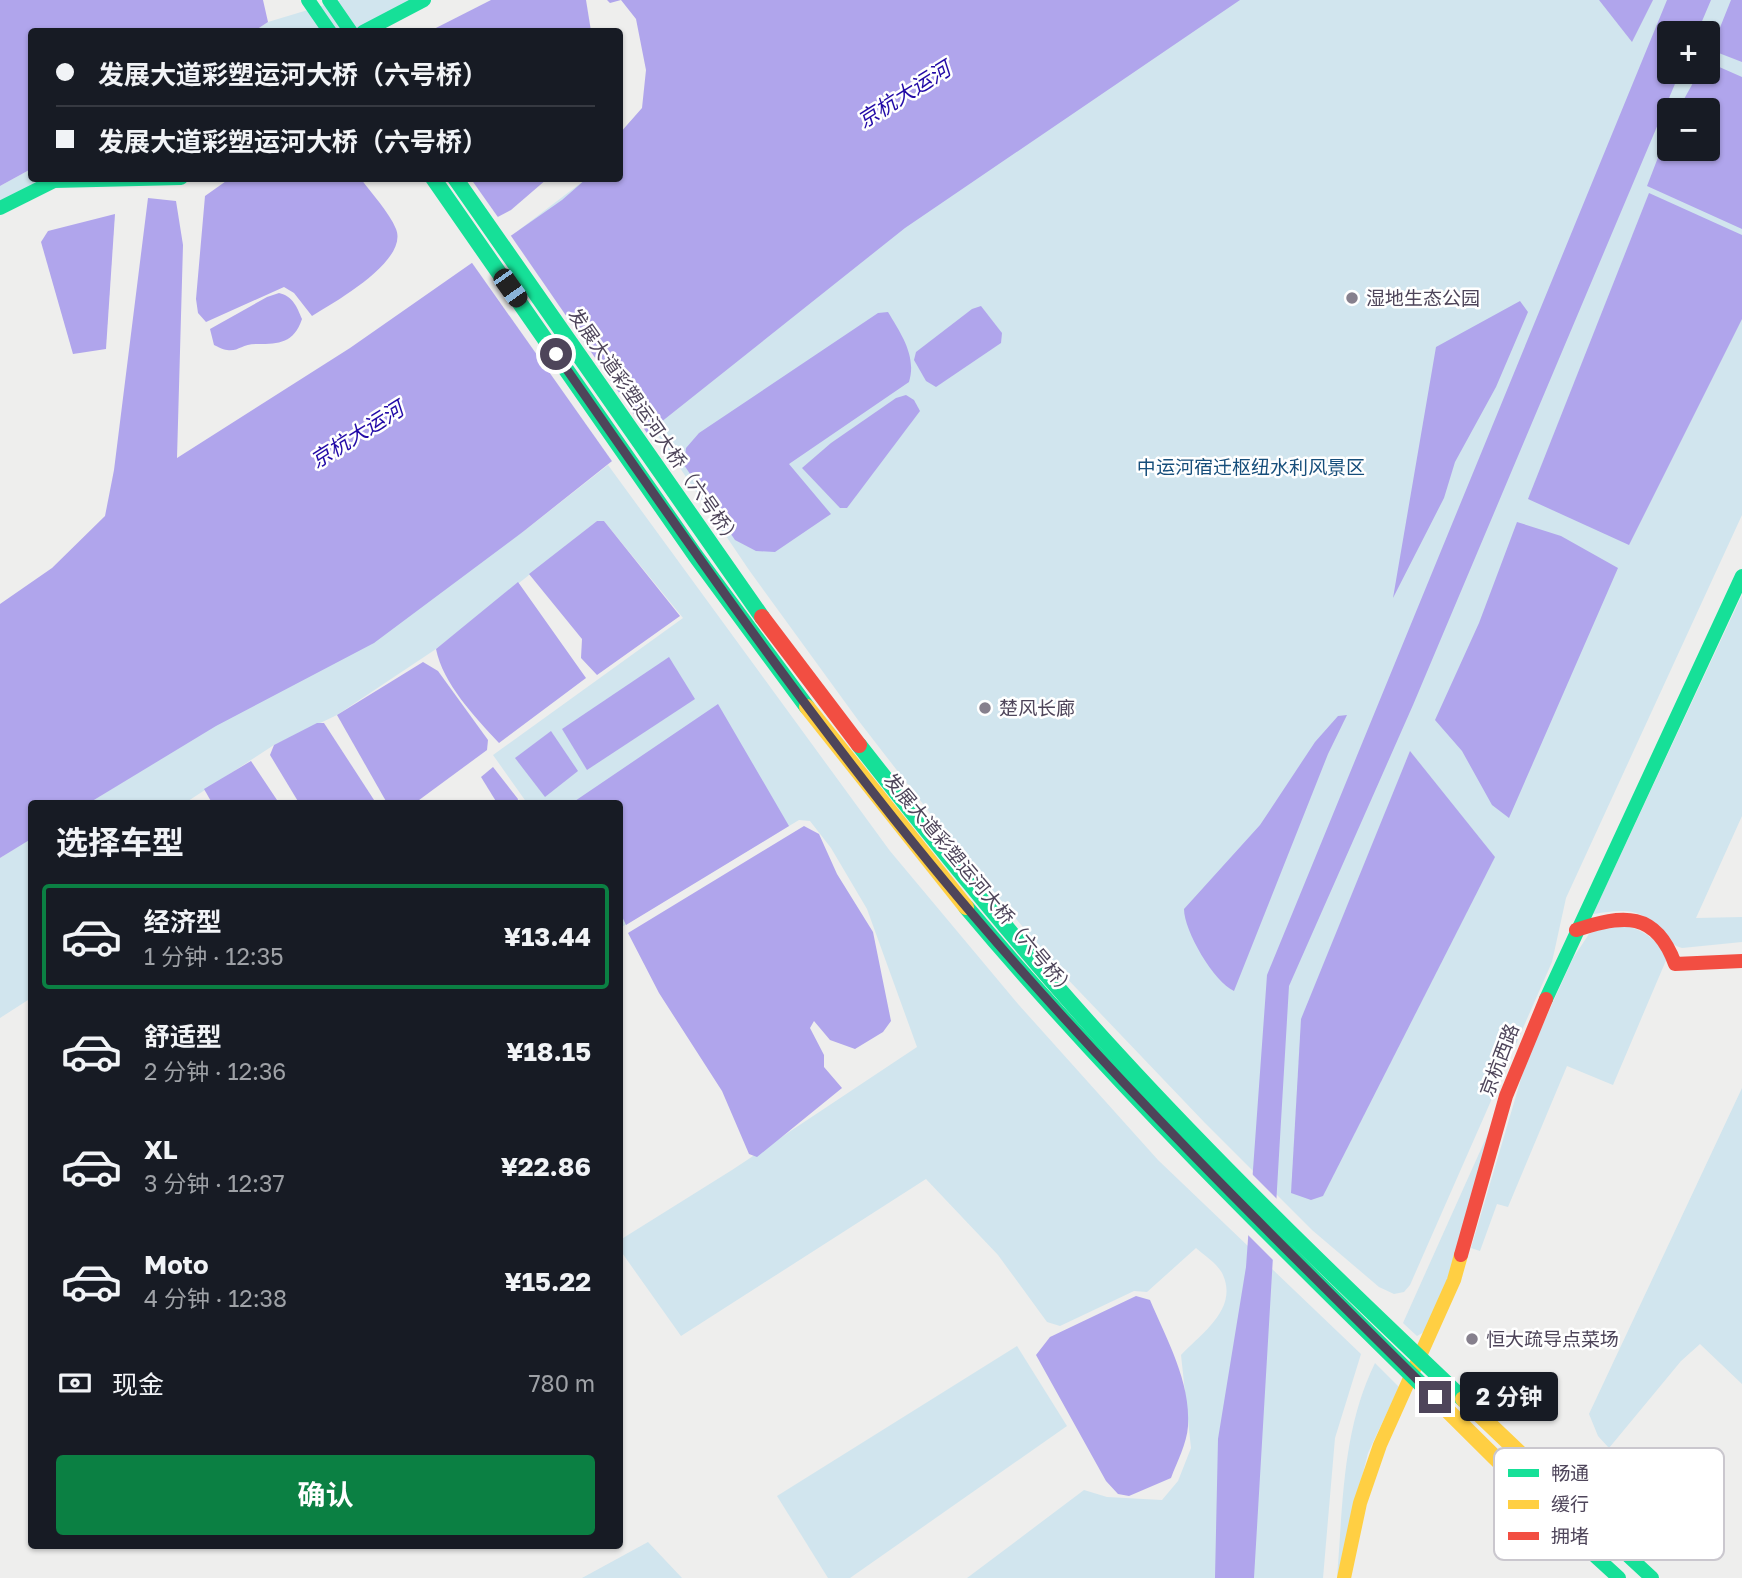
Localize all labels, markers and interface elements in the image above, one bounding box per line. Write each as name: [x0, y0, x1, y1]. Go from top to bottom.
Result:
map controls: [1657, 21, 1720, 161]
button: +: [1657, 21, 1720, 84]
water label: 京杭大运河: [852, 53, 958, 133]
text: 发展大道彩塑运河大桥（六号桥）: [98, 59, 488, 90]
button: −: [1657, 98, 1720, 161]
text: 发展大道彩塑运河大桥（六号桥）: [98, 126, 488, 157]
car: [490, 265, 531, 311]
place label: 湿地生态公园: [1366, 286, 1480, 309]
marker: 湿地生态公园: [1344, 290, 1360, 306]
street label: 发展大道彩塑运河大桥（六号桥）: [564, 303, 747, 550]
route start: [540, 338, 572, 370]
water label: 京杭大运河: [305, 393, 411, 473]
park label: 中运河宿迁枢纽水利风景区: [1137, 455, 1365, 478]
place label: 楚风长廊: [999, 696, 1075, 719]
marker: 楚风长廊: [977, 700, 993, 716]
street label: 发展大道彩塑运河大桥（六号桥）: [880, 768, 1081, 1001]
text: 选择车型: [56, 823, 184, 861]
icon: car: [60, 905, 123, 968]
text: 经济型: [144, 906, 222, 937]
text: ¥13.44: [504, 921, 591, 952]
text: 1 分钟 · 12:35: [144, 942, 284, 970]
icon: car: [60, 1020, 123, 1083]
street label: 京杭西路: [1474, 1020, 1523, 1099]
text: 舒适型: [144, 1021, 222, 1052]
text: ¥18.15: [506, 1036, 591, 1067]
text: 2 分钟 · 12:36: [144, 1057, 286, 1085]
text: XL: [144, 1134, 178, 1165]
icon: car: [60, 1135, 123, 1198]
text: ¥22.86: [501, 1151, 591, 1182]
text: 3 分钟 · 12:37: [144, 1169, 285, 1197]
text: Moto: [144, 1249, 209, 1280]
icon: car: [60, 1250, 123, 1313]
text: ¥15.22: [505, 1266, 591, 1297]
text: 4 分钟 · 12:38: [144, 1284, 287, 1312]
place label: 恒大疏导点菜场: [1486, 1327, 1619, 1350]
marker: 恒大疏导点菜场: [1464, 1331, 1480, 1347]
icon: cash: [56, 1364, 94, 1402]
text: 现金: [112, 1369, 164, 1400]
text: 780 m: [528, 1369, 595, 1397]
callout: 2 分钟: [1460, 1372, 1558, 1422]
route end: [1419, 1381, 1451, 1413]
text: 2 分钟: [1476, 1382, 1542, 1410]
legend: [1494, 1448, 1724, 1560]
button: 确认: [56, 1455, 595, 1535]
text: 畅通: [1551, 1461, 1589, 1484]
text: 缓行: [1551, 1492, 1589, 1515]
text: 拥堵: [1551, 1524, 1589, 1547]

